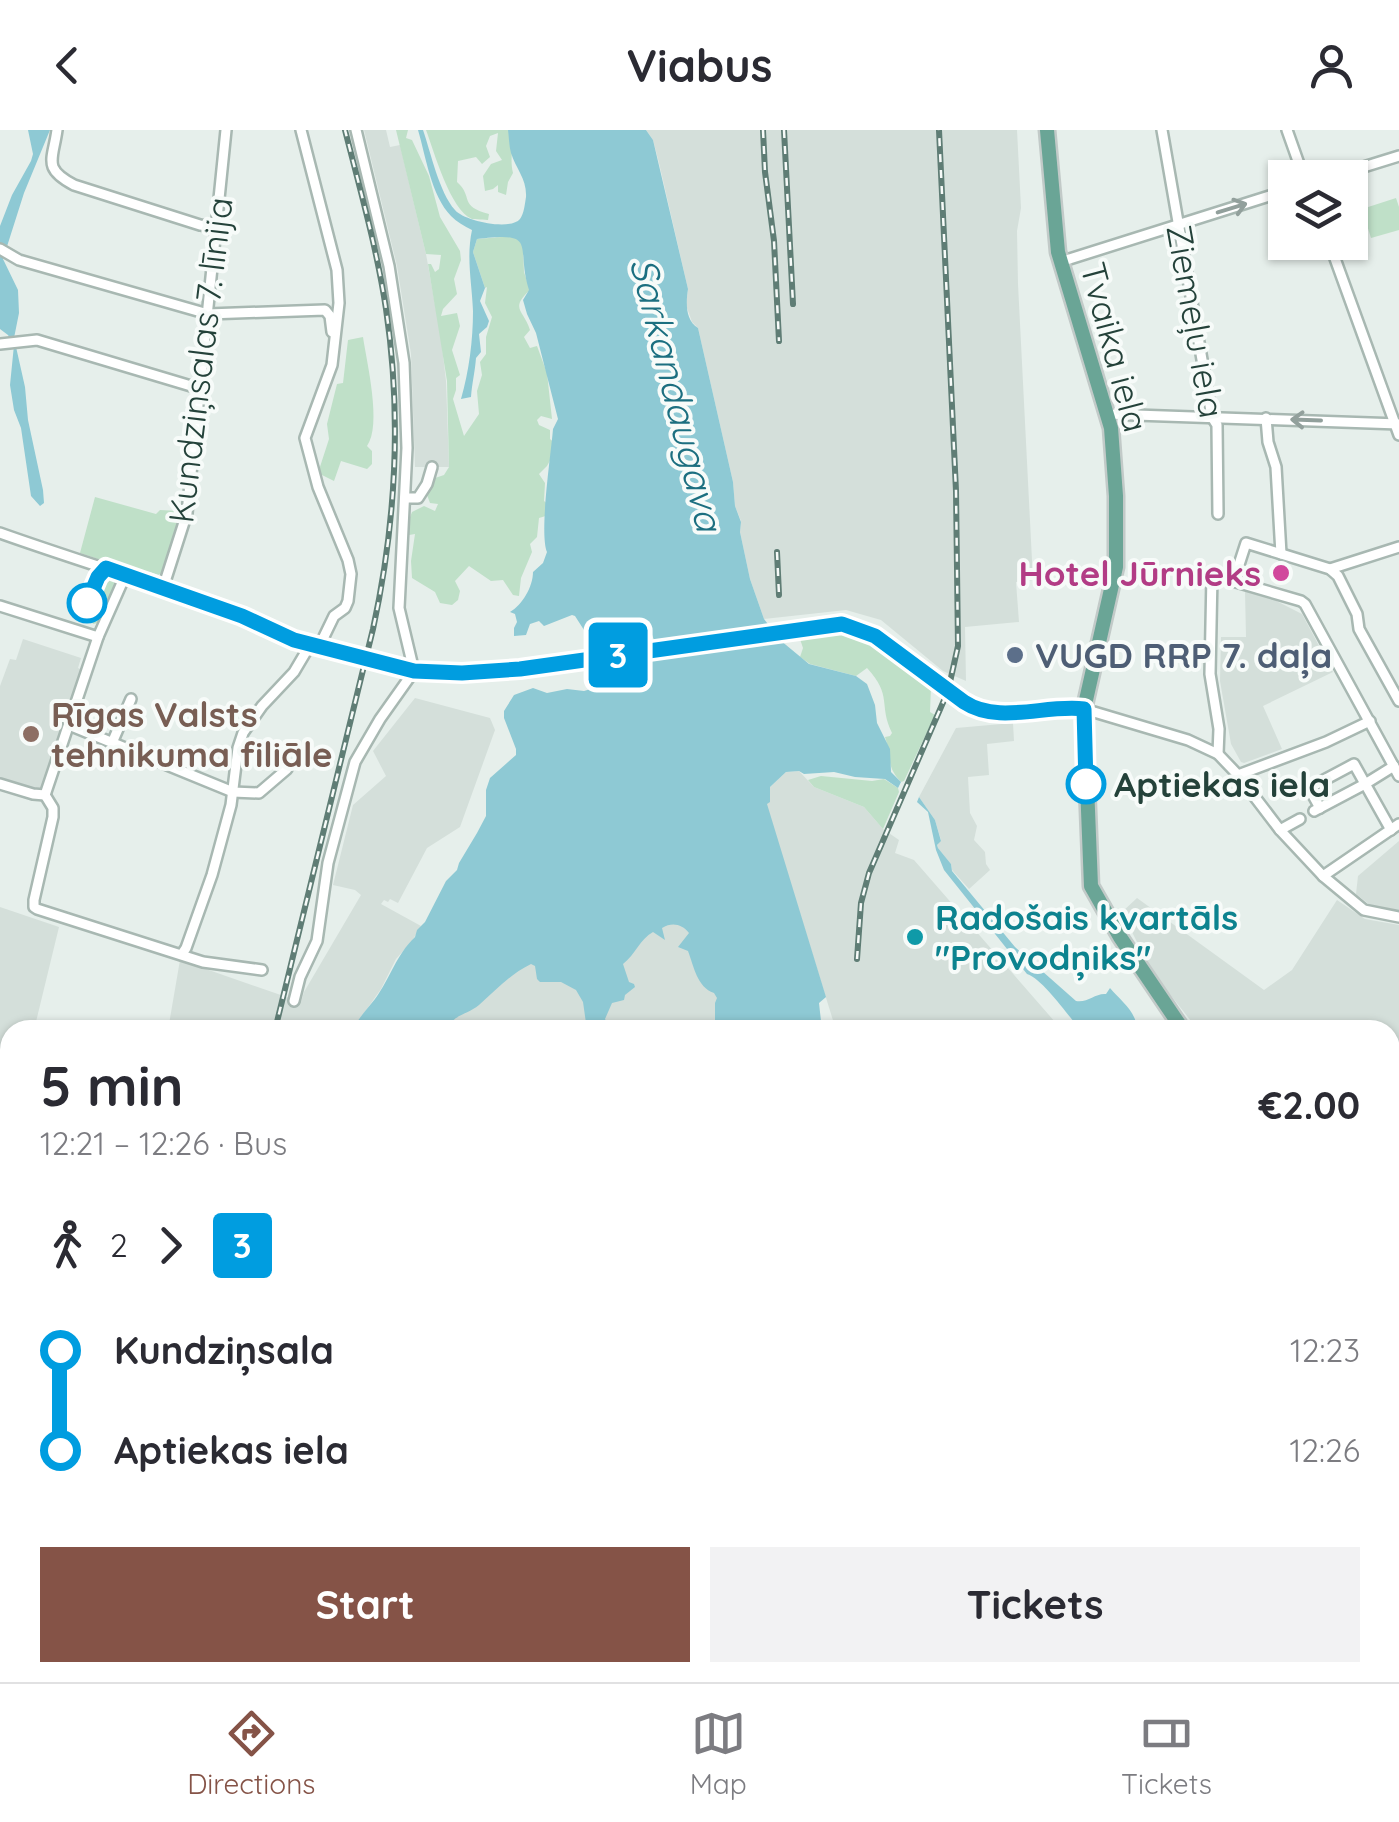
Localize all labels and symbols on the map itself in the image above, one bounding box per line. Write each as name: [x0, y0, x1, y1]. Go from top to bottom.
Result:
street label: Kundziņsalas 7. līnija: [158, 195, 242, 525]
one-way arrow: [1216, 197, 1247, 215]
street label: Ziemeļu iela: [1157, 221, 1235, 421]
water label: Sarkandaugava: [620, 252, 735, 538]
street label: Tvaika iela: [1071, 257, 1159, 437]
one-way arrow: [1290, 410, 1322, 429]
place label: Hotel Jūrnieks: [1019, 551, 1261, 595]
marker: Hotel Jūrnieks: [1270, 562, 1292, 584]
unlabelled marker: [68, 584, 106, 622]
line badge: 3: [586, 622, 650, 688]
place label: VUGD RRP 7. daļa: [1035, 633, 1332, 679]
marker: VUGD RRP 7. daļa: [1004, 644, 1026, 666]
place label: Rīgas Valsts tehnikuma filiāle: [51, 692, 333, 776]
marker: Rīgas Valsts tehnikuma filiāle: [20, 723, 42, 745]
place label: Aptiekas iela: [1114, 762, 1330, 806]
marker: Aptiekas iela: [1067, 765, 1105, 803]
place label: Radošais kvartāls "Provodņiks": [935, 895, 1238, 981]
marker: Radošais kvartāls "Provodņiks": [904, 926, 926, 948]

